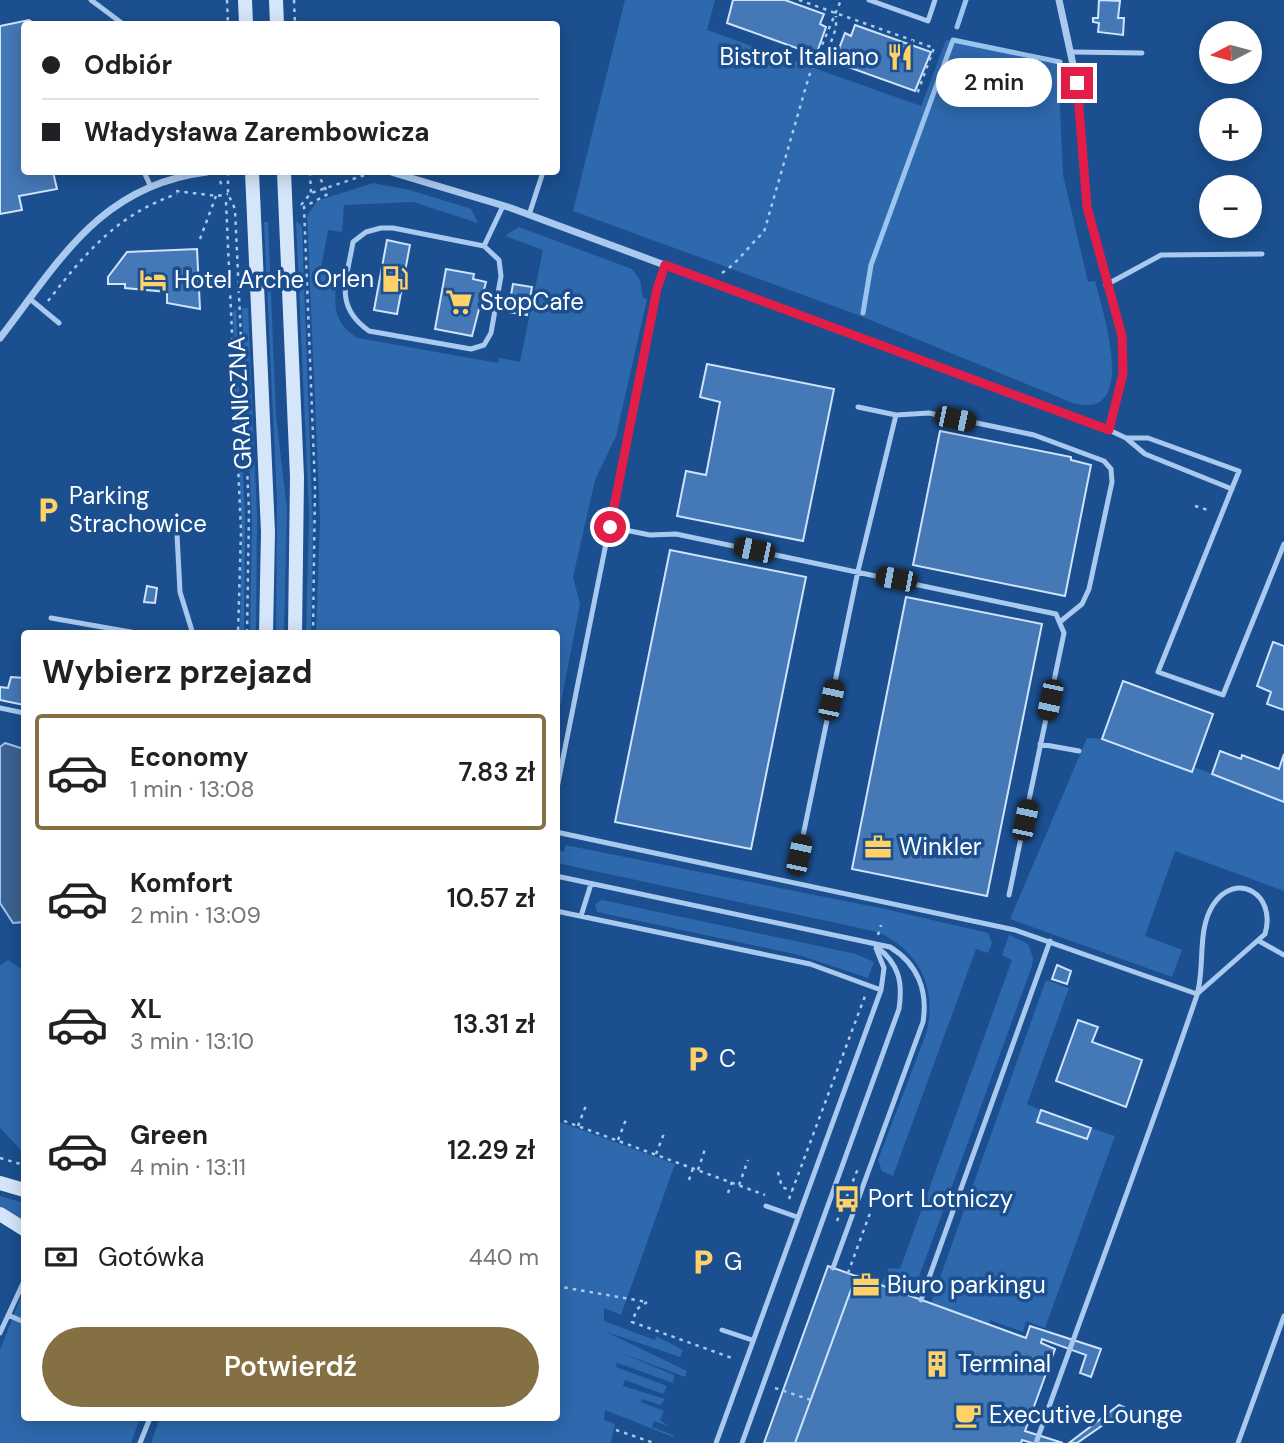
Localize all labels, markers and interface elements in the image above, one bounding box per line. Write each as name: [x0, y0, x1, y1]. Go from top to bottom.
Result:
north arrow: [1199, 21, 1262, 84]
map controls: [1199, 21, 1262, 238]
place label: Bistrot Italiano: [720, 41, 879, 72]
restaurant icon: Bistrot Italiano: [885, 42, 915, 72]
text: Odbiór: [84, 48, 172, 82]
callout: 2 min: [937, 58, 1052, 108]
text: 2 min: [964, 67, 1024, 97]
route end: [1061, 67, 1093, 99]
button: +: [1199, 98, 1262, 161]
text: Władysława Zarembowicza: [84, 115, 430, 149]
button: −: [1199, 175, 1262, 238]
place label: Orlen: [314, 263, 374, 294]
place label: Hotel Arche: [174, 264, 304, 295]
fuel station icon: Orlen: [380, 264, 410, 294]
hotel icon: Hotel Arche: [138, 265, 168, 295]
place label: StopCafe: [480, 286, 584, 317]
supermarket icon: StopCafe: [444, 287, 474, 317]
street label: GRANICZNA: [221, 336, 258, 470]
car: [933, 404, 978, 434]
place label: Parking Strachowice: [69, 480, 207, 539]
parking icon: Parking Strachowice: [33, 495, 63, 525]
route start: [594, 511, 626, 543]
car: [732, 535, 777, 565]
car: [874, 565, 919, 593]
text: Wybierz przejazd: [42, 651, 312, 693]
car: [817, 677, 846, 723]
car: [1036, 677, 1065, 723]
text: Economy: [130, 740, 248, 774]
icon: car: [46, 741, 109, 804]
text: 7.83 zł: [458, 755, 535, 789]
text: 1 min · 13:08: [130, 774, 254, 804]
car: [1011, 797, 1040, 843]
place label: Winkler: [899, 831, 982, 862]
car: [785, 832, 814, 878]
office icon: Winkler: [863, 832, 893, 862]
text: Komfort: [130, 866, 233, 900]
icon: car: [46, 867, 109, 930]
text: 10.57 zł: [447, 881, 535, 915]
text: 2 min · 13:09: [130, 900, 261, 930]
text: XL: [130, 992, 162, 1026]
icon: car: [46, 993, 109, 1056]
text: 13.31 zł: [454, 1007, 535, 1041]
text: 3 min · 13:10: [130, 1026, 254, 1056]
place label: C: [719, 1043, 736, 1074]
parking icon: C: [683, 1044, 713, 1074]
text: Green: [130, 1118, 208, 1152]
icon: car: [46, 1119, 109, 1182]
text: 12.29 zł: [447, 1133, 535, 1167]
text: 4 min · 13:11: [130, 1152, 246, 1182]
place label: Port Lotniczy: [868, 1183, 1013, 1214]
bus stop icon: Port Lotniczy: [832, 1184, 862, 1214]
icon: cash: [42, 1238, 80, 1276]
text: Gotówka: [98, 1240, 204, 1274]
text: 440 m: [469, 1242, 539, 1272]
place label: G: [724, 1246, 742, 1277]
parking icon: G: [688, 1247, 718, 1277]
place label: Biuro parkingu: [887, 1269, 1046, 1300]
office icon: Biuro parkingu: [851, 1270, 881, 1300]
button: Potwierdź: [42, 1327, 539, 1407]
place label: Terminal: [958, 1348, 1051, 1379]
building icon: Terminal: [922, 1349, 952, 1379]
place label: Executive Lounge: [989, 1399, 1183, 1430]
cafe icon: Executive Lounge: [953, 1400, 983, 1430]

